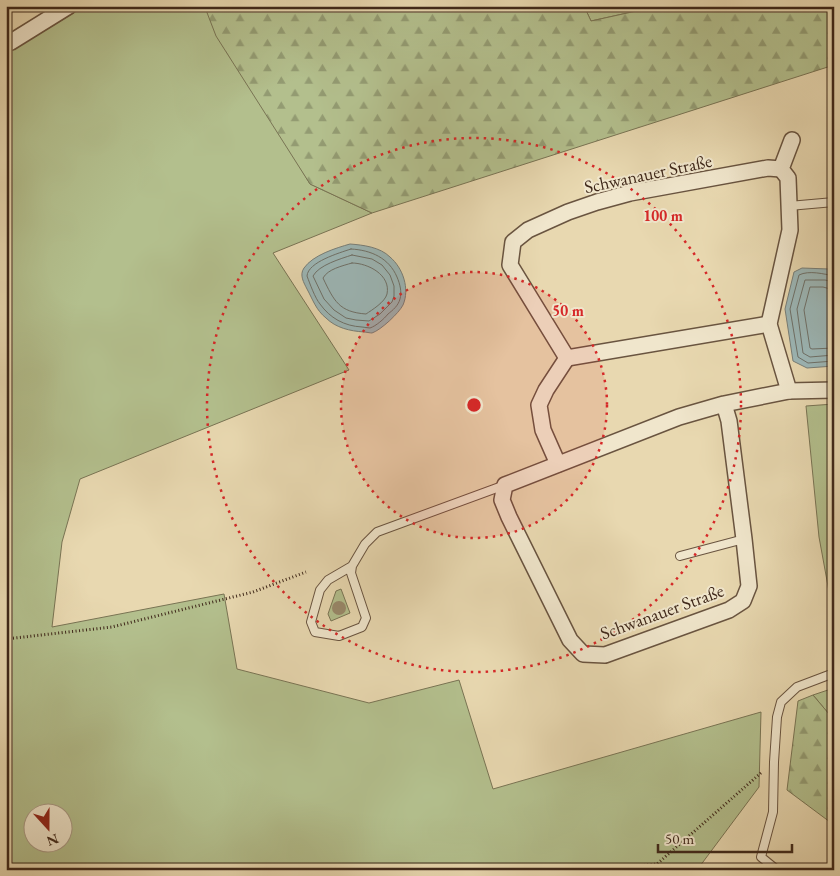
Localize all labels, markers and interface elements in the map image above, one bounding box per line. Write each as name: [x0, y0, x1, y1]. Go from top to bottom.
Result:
street label: Schwanauer Straße: [582, 149, 714, 198]
text: 100 m: [643, 206, 683, 225]
text: 50 m: [552, 301, 584, 320]
centre of rings: [465, 396, 483, 414]
street label: Schwanauer Straße: [597, 579, 727, 645]
north arrow: [22, 804, 72, 854]
scale bar: [658, 821, 791, 853]
text: 50 m: [665, 829, 694, 848]
text: N: [44, 830, 61, 851]

